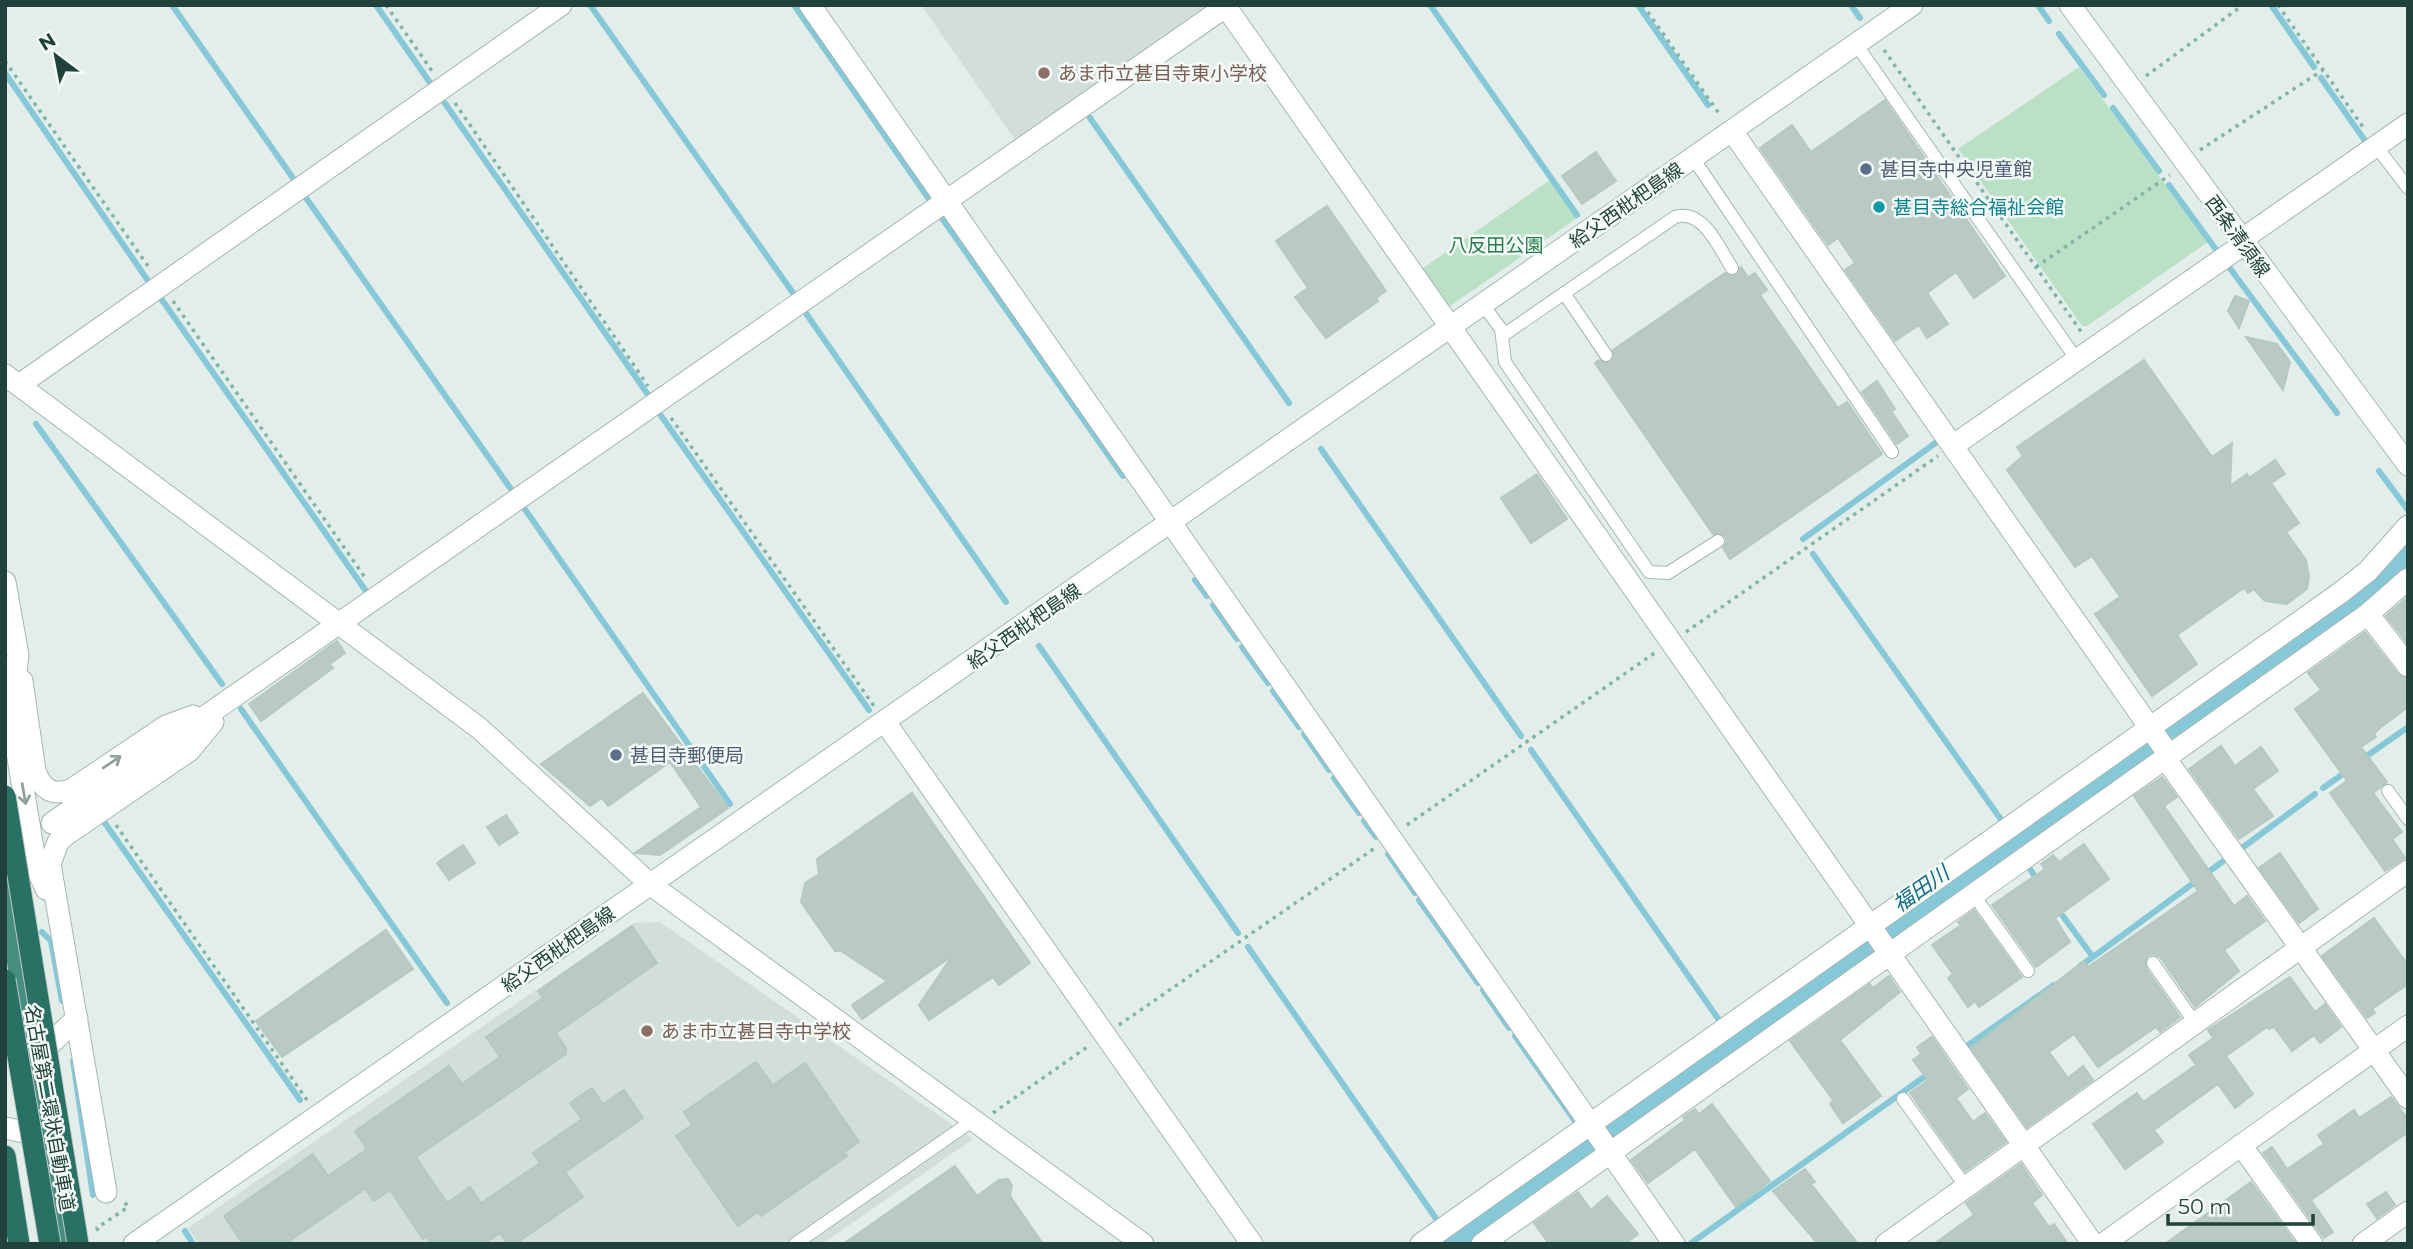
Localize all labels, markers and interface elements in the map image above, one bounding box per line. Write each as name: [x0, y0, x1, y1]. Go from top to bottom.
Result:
north arrow: [21, 21, 91, 91]
text: N: [35, 28, 60, 56]
place label: あま市立甚目寺東小学校: [1058, 62, 1267, 85]
marker: あま市立甚目寺東小学校: [1036, 65, 1052, 81]
street label: 給父西枇杷島線: [1565, 158, 1687, 253]
place label: 甚目寺中央児童館: [1880, 158, 2032, 181]
marker: 甚目寺中央児童館: [1858, 161, 1874, 177]
street label: 西条清須線: [2200, 191, 2275, 281]
place label: 甚目寺総合福祉会館: [1893, 196, 2064, 219]
marker: 甚目寺総合福祉会館: [1871, 199, 1887, 215]
park label: 八反田公園: [1448, 234, 1544, 257]
street label: 給父西枇杷島線: [963, 579, 1085, 674]
place label: 甚目寺郵便局: [630, 744, 744, 767]
marker: 甚目寺郵便局: [608, 747, 624, 763]
one-way arrow: [102, 755, 122, 769]
one-way arrow: [18, 783, 31, 805]
water label: 福田川: [1888, 859, 1955, 917]
street label: 給父西枇杷島線: [497, 902, 619, 997]
street label: 名古屋第二環状自動車道: [20, 1003, 79, 1213]
place label: あま市立甚目寺中学校: [661, 1020, 851, 1043]
marker: あま市立甚目寺中学校: [639, 1023, 655, 1039]
scale bar: [2168, 1182, 2313, 1226]
text: 50 m: [2178, 1194, 2232, 1219]

